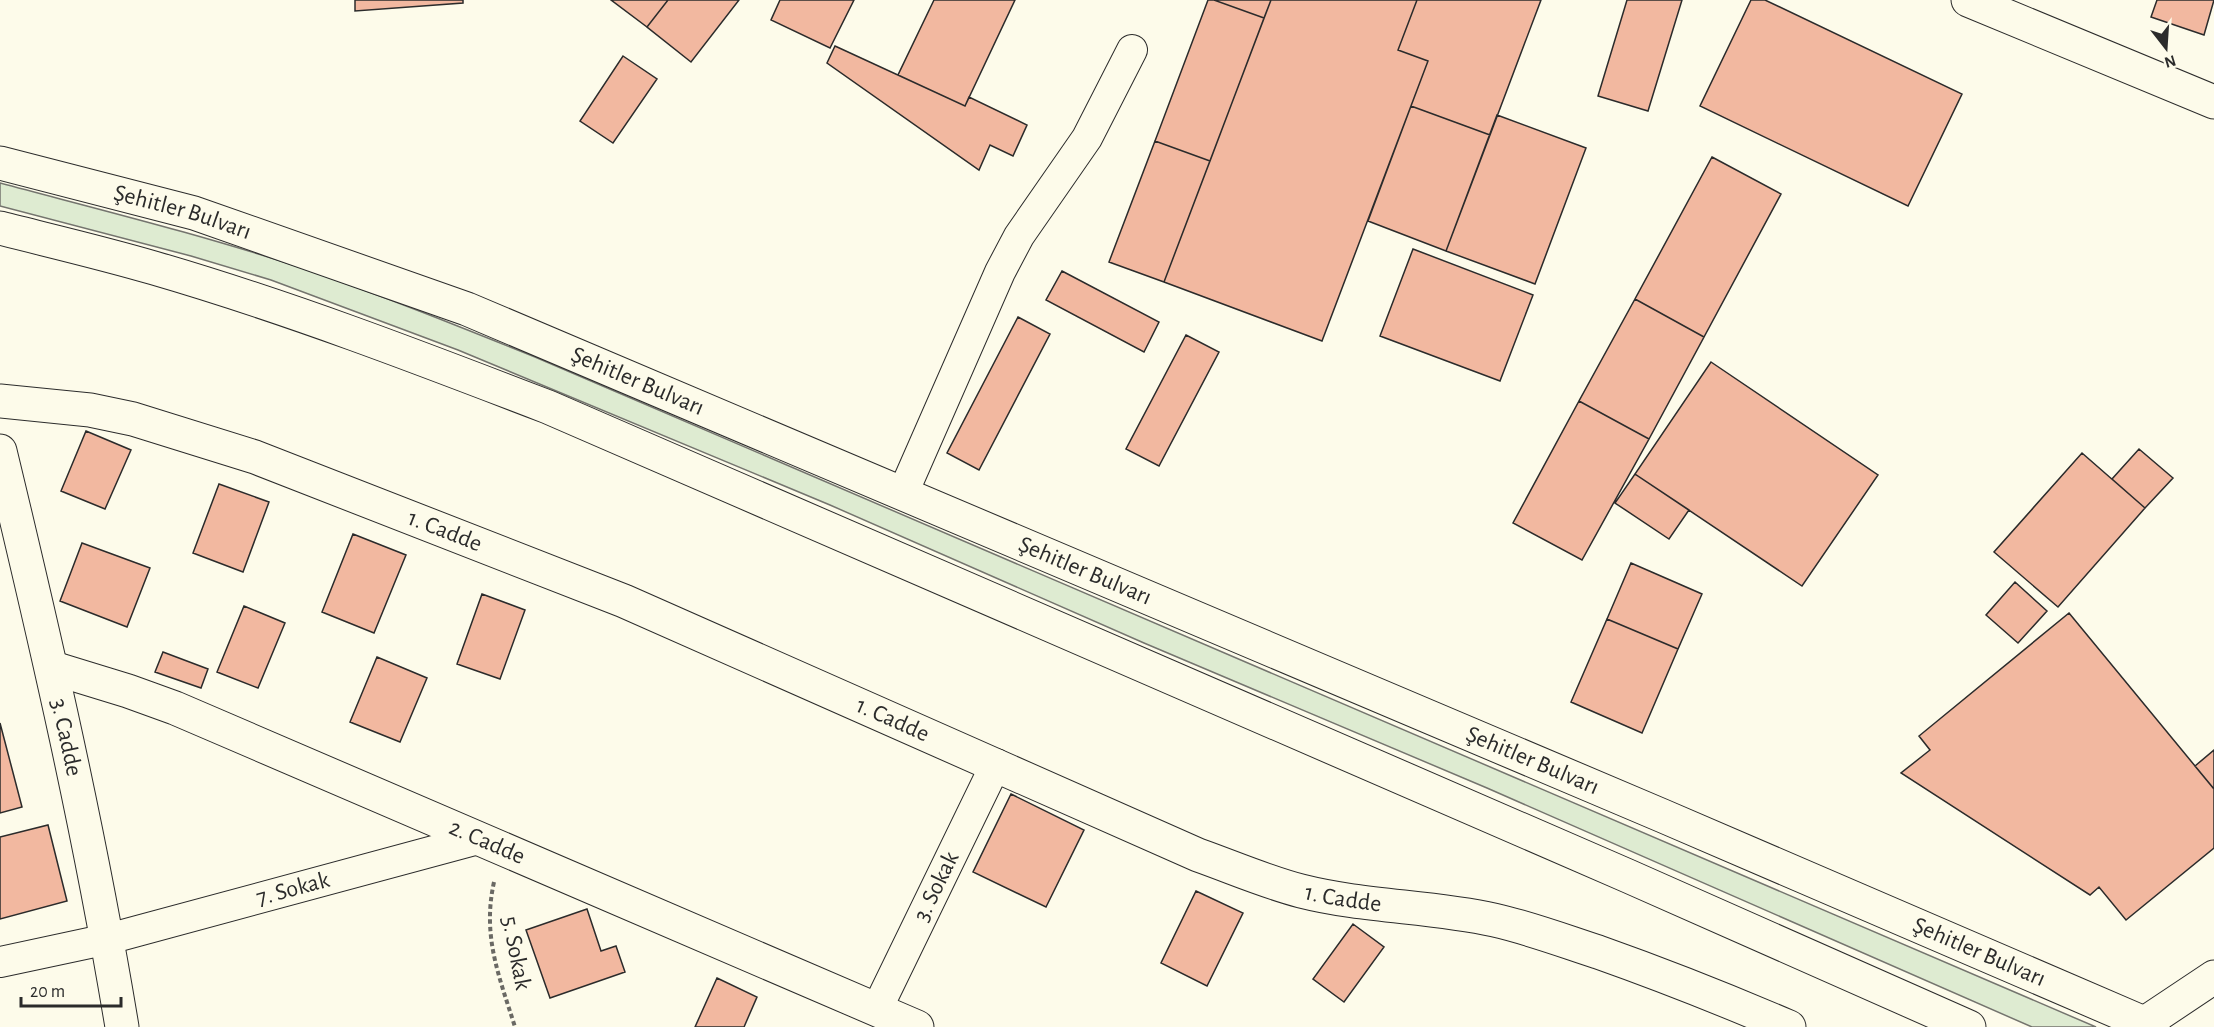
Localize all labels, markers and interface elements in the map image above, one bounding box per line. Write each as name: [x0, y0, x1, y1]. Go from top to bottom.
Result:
north arrow: [2136, 18, 2196, 78]
text: N: [2162, 52, 2178, 71]
street label: Şehitler Bulvarı: [111, 181, 254, 244]
street label: Şehitler Bulvarı: [568, 343, 708, 420]
street label: 1. Cadde: [405, 506, 485, 556]
street label: Şehitler Bulvarı: [1015, 532, 1155, 610]
street label: 1. Cadde: [852, 693, 933, 746]
street label: 3. Cadde: [46, 696, 86, 779]
street label: Şehitler Bulvarı: [1462, 722, 1602, 799]
street label: 2. Cadde: [446, 815, 528, 869]
street label: 3. Sokak: [909, 848, 964, 925]
street label: 7. Sokak: [254, 868, 332, 910]
street label: 1. Cadde: [1302, 880, 1383, 916]
street label: Şehitler Bulvarı: [1909, 913, 2049, 991]
street label: 5. Sokak: [497, 914, 535, 992]
scale bar: [21, 970, 122, 1008]
text: 20 m: [30, 983, 65, 1001]

